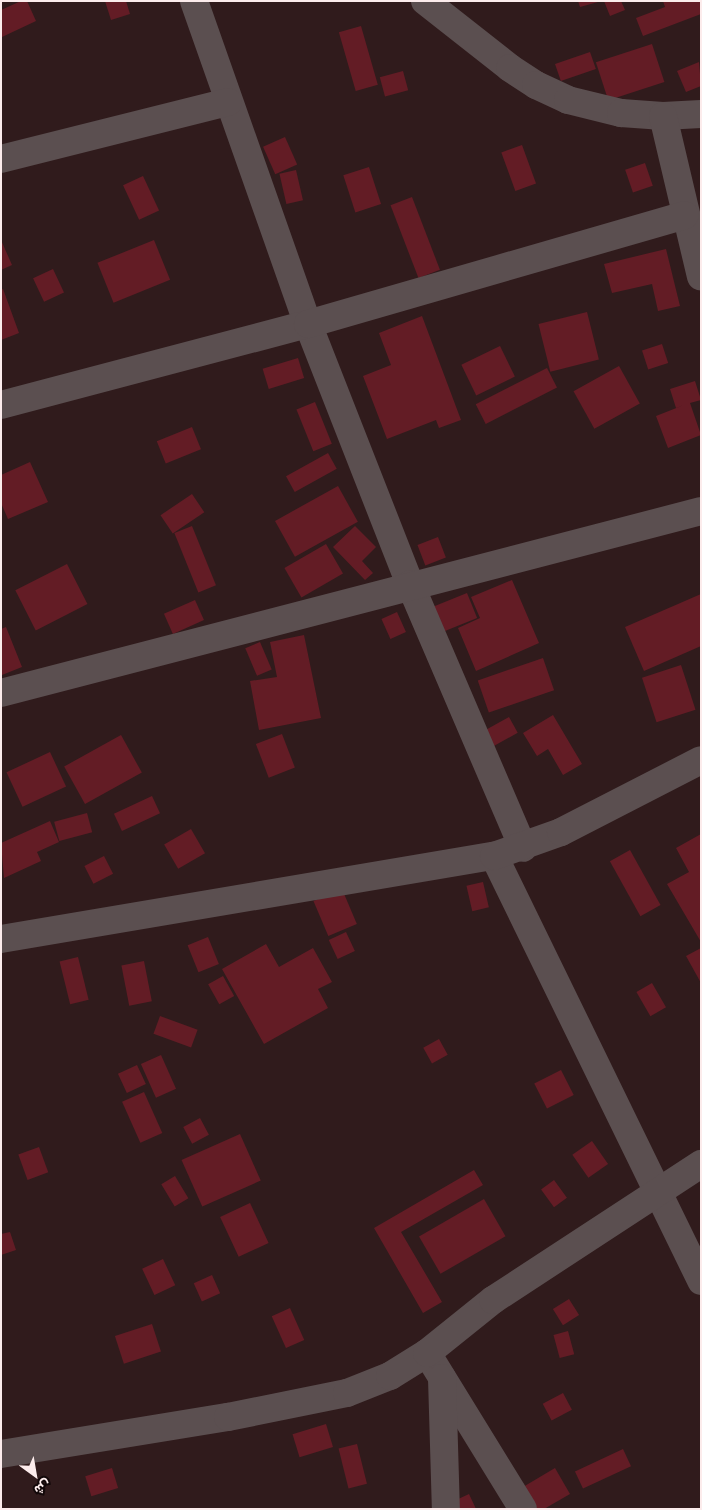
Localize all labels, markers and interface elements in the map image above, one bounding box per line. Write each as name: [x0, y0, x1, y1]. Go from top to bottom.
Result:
north arrow: [10, 1450, 60, 1500]
text: ش: [32, 1476, 54, 1499]

